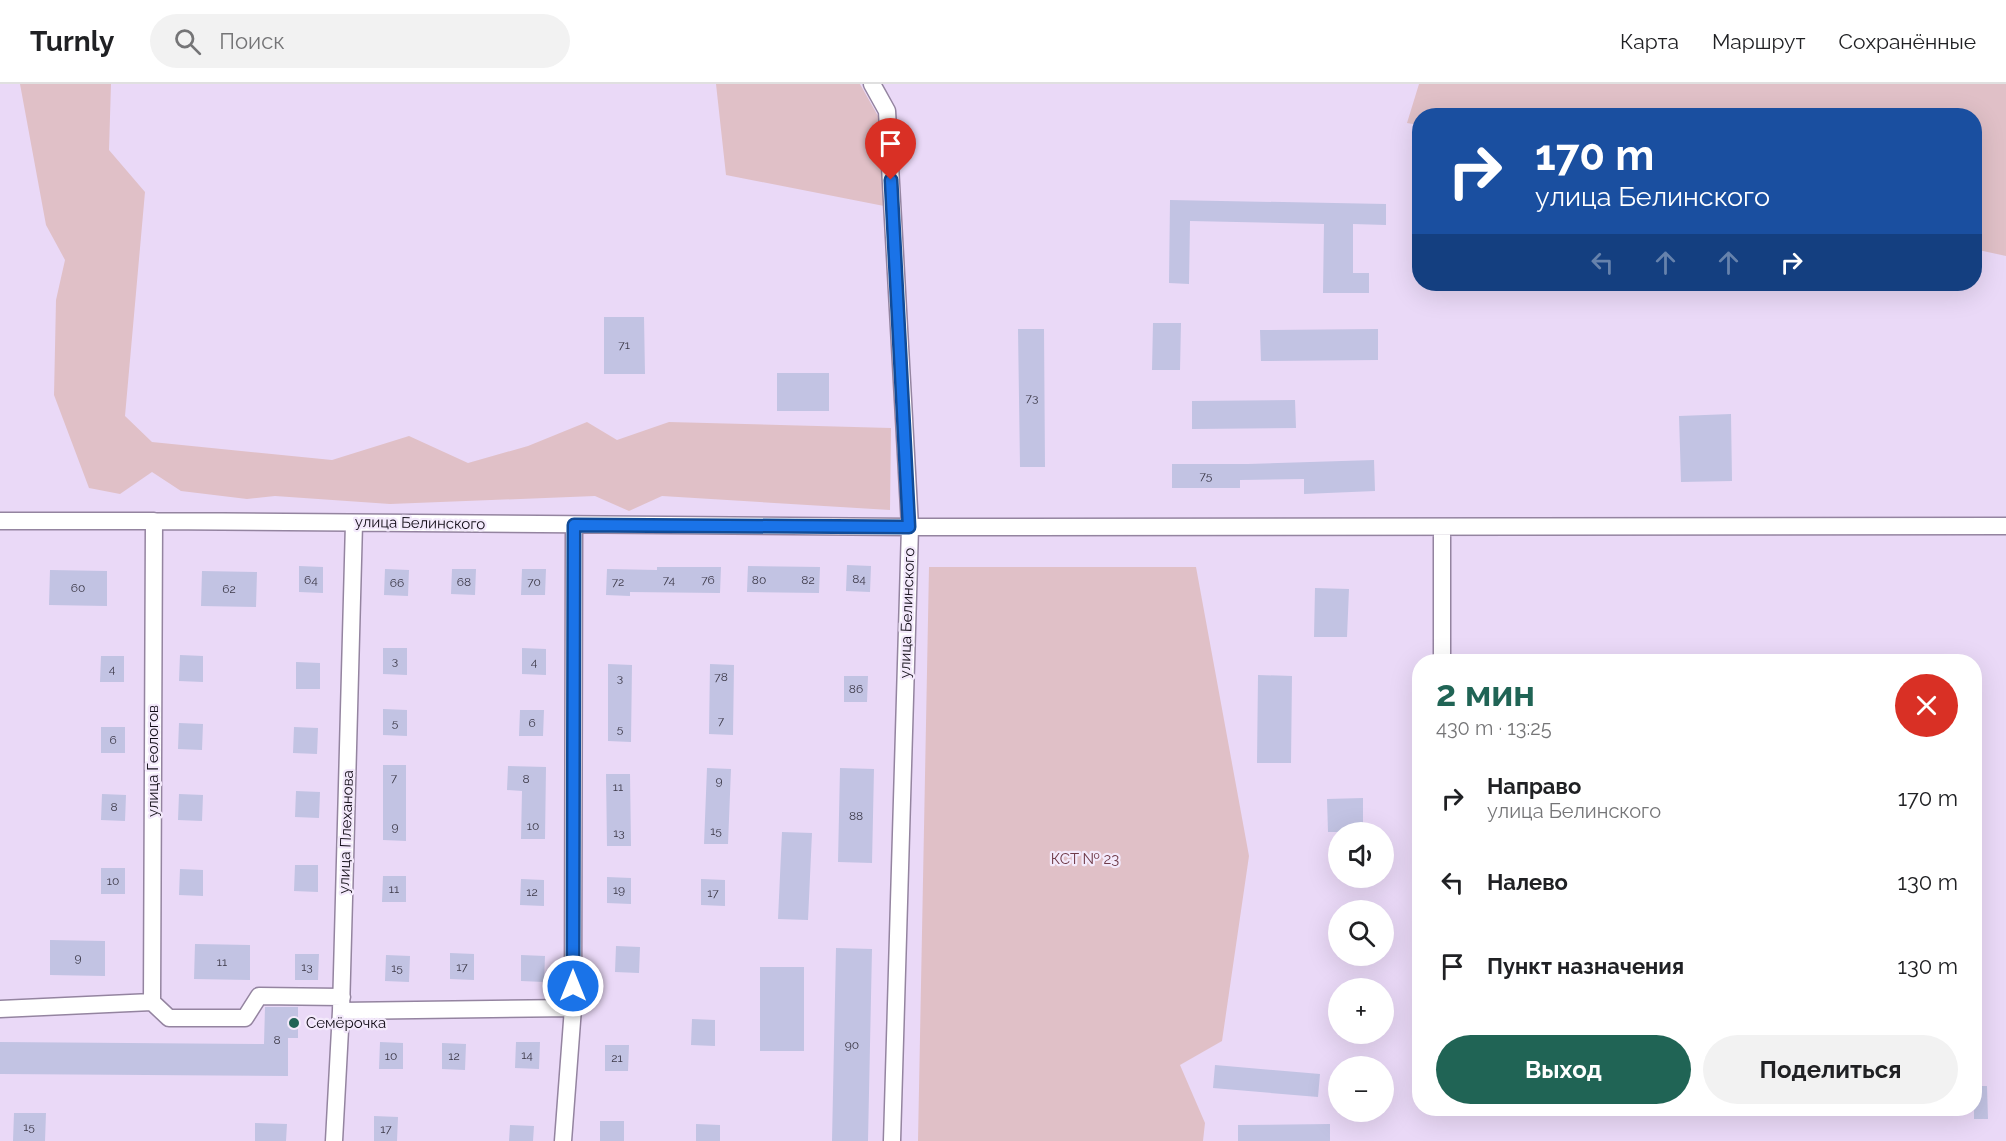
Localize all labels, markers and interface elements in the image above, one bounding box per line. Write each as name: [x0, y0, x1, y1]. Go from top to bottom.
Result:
search box: [150, 14, 570, 68]
text: Turnly: [30, 25, 114, 58]
icon: search: [171, 25, 204, 58]
text: Поиск: [219, 28, 285, 54]
text: Карта: [1620, 29, 1679, 54]
text: Маршрут: [1712, 29, 1805, 54]
text: Сохранённые: [1838, 29, 1976, 54]
pin: [865, 118, 916, 180]
icon: arrive: [874, 127, 907, 160]
text: 170 m: [1535, 131, 1654, 180]
icon: right: [1436, 132, 1514, 210]
text: улица Белинского: [1535, 181, 1770, 212]
icon: left: [1586, 246, 1619, 279]
icon: ahead: [1649, 246, 1682, 279]
icon: ahead: [1712, 246, 1745, 279]
icon: right: [1775, 246, 1808, 279]
house number: 71: [618, 338, 630, 352]
house number: 73: [1026, 391, 1038, 405]
house number: 75: [1200, 469, 1213, 483]
street label: улица Белинского: [355, 513, 486, 533]
street label: улица Белинского: [896, 547, 918, 679]
house number: 84: [852, 572, 866, 586]
house number: 64: [304, 573, 318, 587]
house number: 74: [663, 573, 676, 587]
house number: 76: [701, 573, 715, 587]
house number: 80: [752, 573, 766, 587]
house number: 82: [801, 573, 815, 587]
house number: 68: [457, 575, 471, 589]
house number: 70: [527, 575, 541, 589]
house number: 72: [612, 575, 624, 589]
house number: 66: [390, 576, 404, 590]
house number: 60: [71, 581, 85, 595]
house number: 62: [222, 582, 236, 596]
house number: 3: [392, 654, 398, 668]
house number: 4: [531, 655, 538, 669]
house number: 4: [109, 662, 116, 676]
house number: 78: [714, 670, 728, 684]
house number: 3: [617, 671, 623, 685]
text: 2 мин: [1436, 672, 1535, 714]
button: close: [1895, 674, 1958, 737]
house number: 86: [849, 682, 863, 696]
street label: улица Геологов: [144, 705, 162, 817]
house number: 7: [718, 714, 725, 728]
house number: 5: [392, 716, 399, 730]
house number: 6: [528, 716, 536, 730]
text: 430 m · 13:25: [1436, 716, 1552, 740]
house number: 5: [617, 722, 624, 736]
house number: 6: [109, 733, 117, 747]
street label: улица Плеханова: [335, 770, 357, 894]
house number: 7: [391, 771, 398, 785]
house number: 8: [522, 772, 530, 786]
text: Направо: [1487, 773, 1581, 799]
house number: 9: [715, 774, 723, 788]
house number: 11: [613, 780, 623, 794]
icon: right: [1436, 782, 1469, 815]
text: 170 m: [1898, 785, 1958, 811]
text: улица Белинского: [1487, 799, 1661, 823]
house number: 8: [110, 800, 118, 814]
house number: 88: [849, 809, 863, 823]
house number: 10: [527, 819, 539, 833]
house number: 9: [391, 820, 399, 834]
map controls: [1328, 822, 1394, 1122]
button: sound: [1328, 822, 1394, 888]
house number: 15: [710, 824, 722, 838]
house number: 13: [613, 826, 625, 840]
park label: КСТ № 23: [1051, 850, 1119, 868]
icon: left: [1436, 866, 1469, 899]
text: Налево: [1487, 869, 1568, 895]
text: 130 m: [1898, 869, 1958, 895]
house number: 10: [107, 874, 119, 888]
house number: 11: [389, 882, 399, 896]
house number: 19: [613, 883, 625, 897]
house number: 12: [526, 885, 538, 899]
house number: 17: [707, 886, 719, 900]
button: search: [1328, 900, 1394, 966]
icon: arrive: [1436, 950, 1469, 983]
house number: 9: [74, 951, 82, 965]
text: Пункт назначения: [1487, 953, 1684, 979]
text: 130 m: [1898, 953, 1958, 979]
position arrow: [541, 954, 605, 1018]
house number: 11: [217, 955, 227, 969]
house number: 13: [301, 960, 313, 974]
house number: 17: [456, 960, 468, 974]
house number: 15: [391, 961, 403, 975]
button: +: [1328, 978, 1394, 1044]
place label: Семёрочка: [306, 1014, 386, 1032]
marker: Семёрочка: [287, 1016, 301, 1030]
house number: 8: [273, 1033, 281, 1047]
button: Выход: [1436, 1035, 1691, 1104]
button: Поделиться: [1703, 1035, 1958, 1104]
house number: 90: [845, 1038, 859, 1052]
house number: 14: [521, 1048, 533, 1062]
house number: 10: [385, 1049, 397, 1063]
house number: 12: [448, 1049, 460, 1063]
house number: 21: [611, 1051, 623, 1065]
button: −: [1328, 1056, 1394, 1122]
house number: 15: [23, 1120, 35, 1134]
house number: 17: [380, 1122, 392, 1136]

